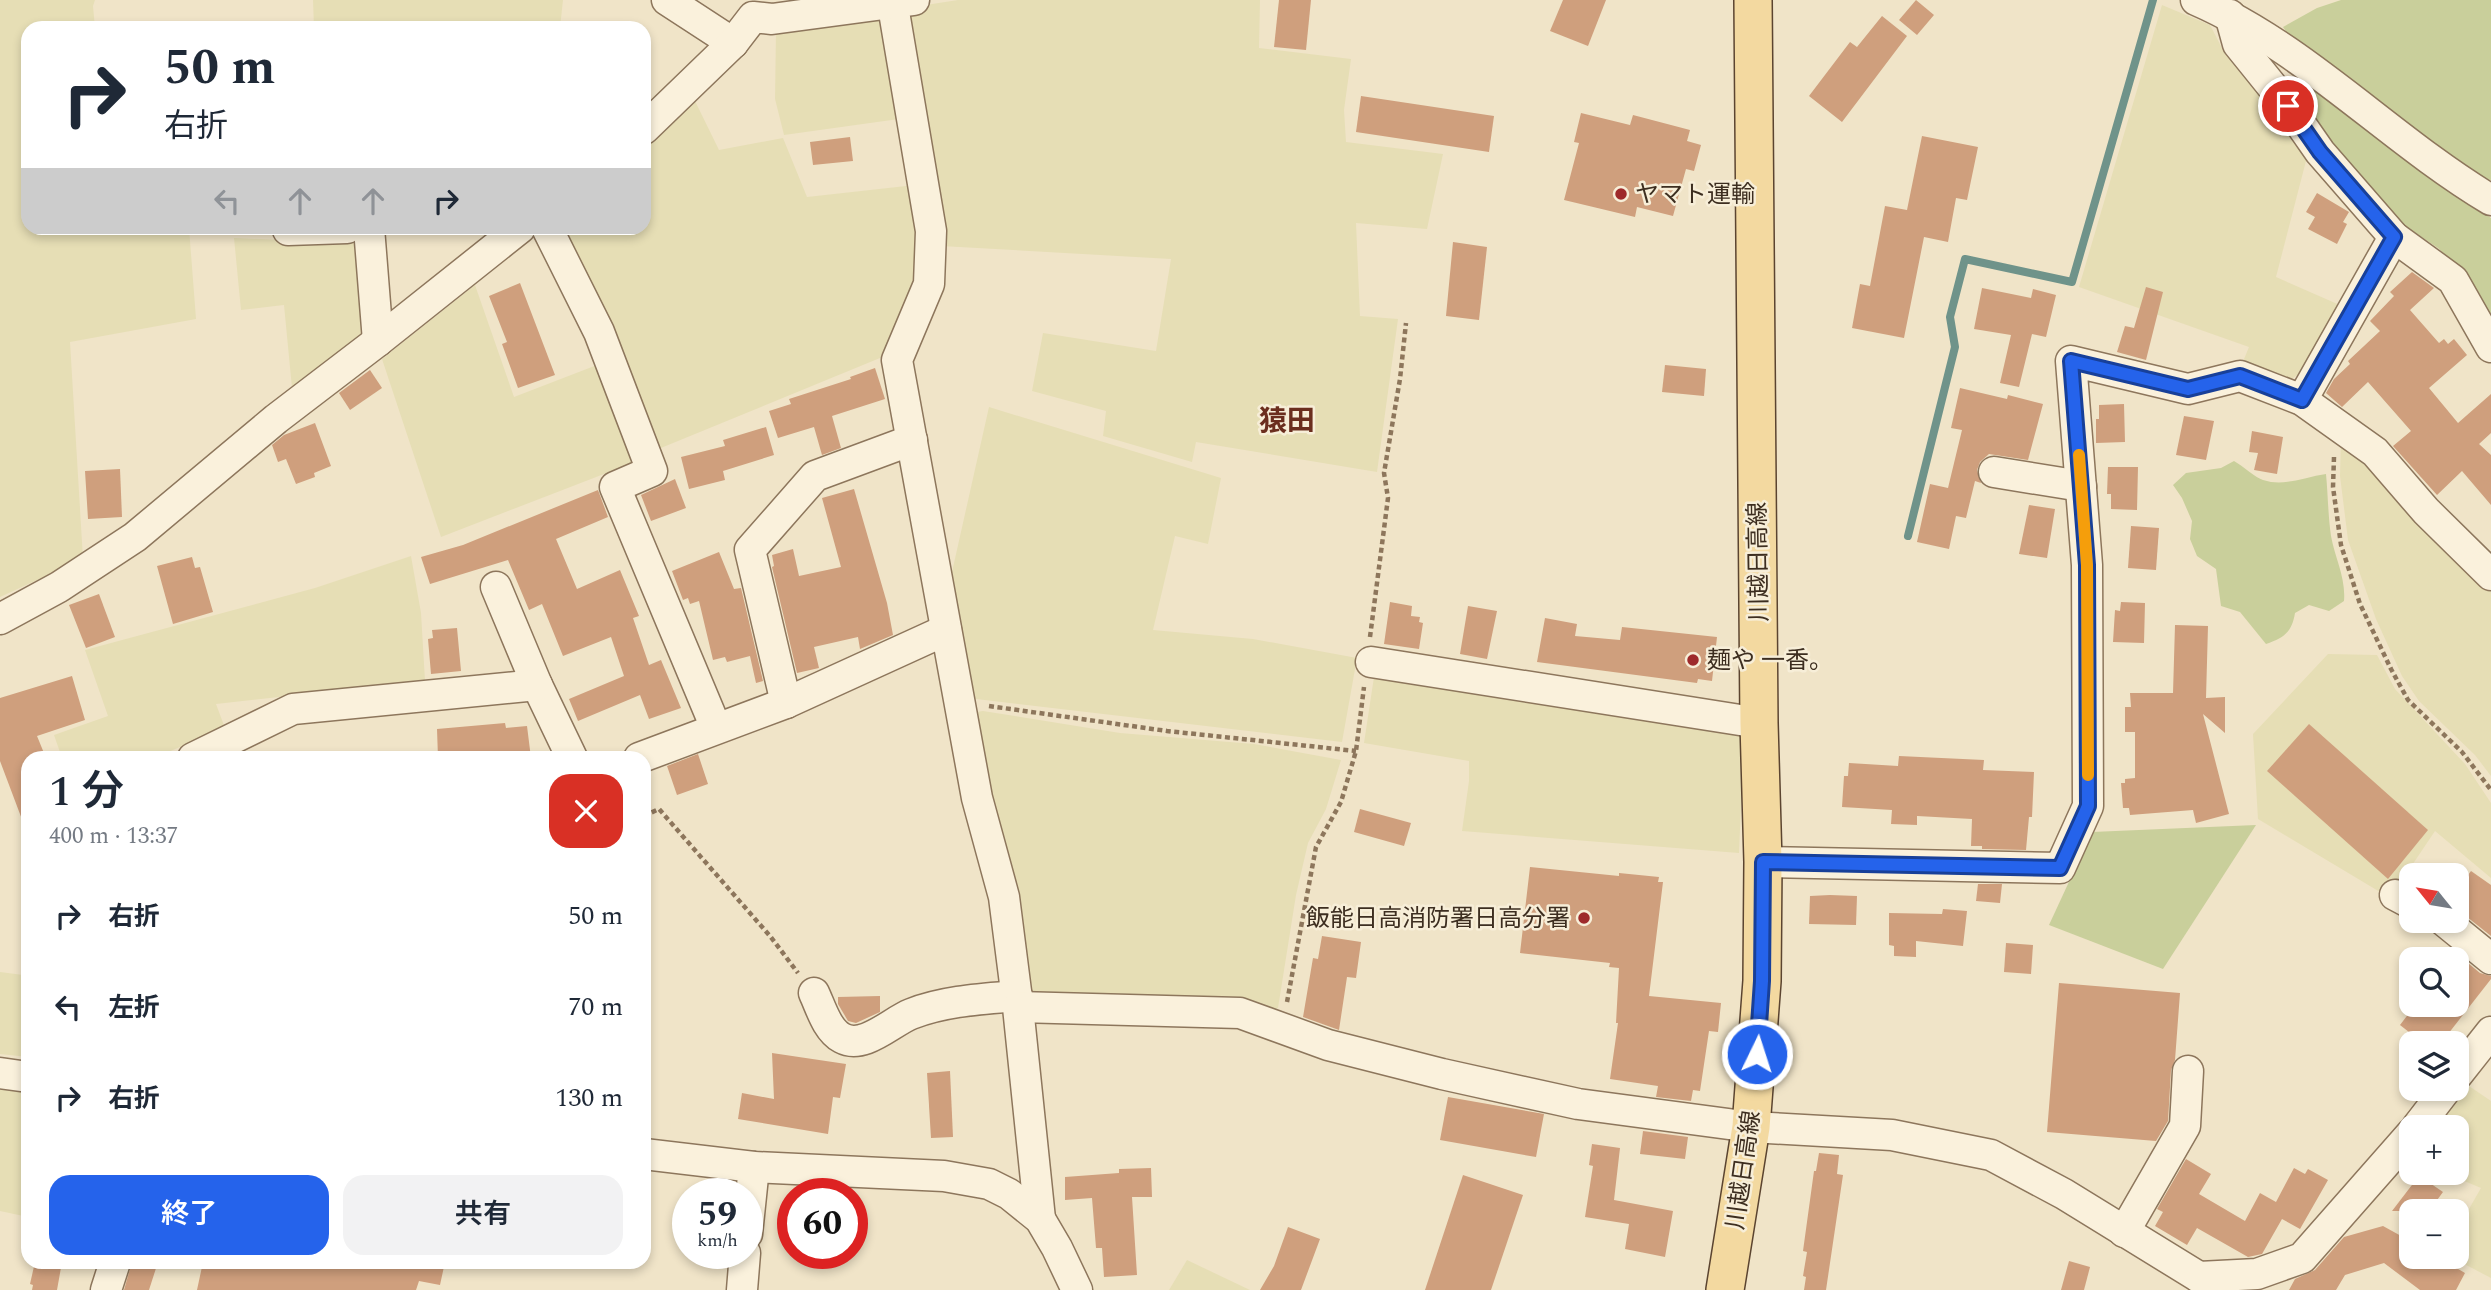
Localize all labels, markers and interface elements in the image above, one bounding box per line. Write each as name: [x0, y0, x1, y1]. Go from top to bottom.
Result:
text: 50 m: [164, 31, 275, 106]
icon: right: [49, 49, 140, 140]
pin: [2258, 76, 2318, 136]
icon: arrive: [2269, 87, 2307, 125]
text: 右折: [164, 102, 228, 151]
place label: ヤマト運輸: [1635, 177, 1755, 213]
icon: left: [208, 182, 246, 220]
icon: ahead: [281, 182, 319, 220]
icon: ahead: [354, 182, 392, 220]
icon: right: [427, 182, 465, 220]
marker: ヤマト運輸: [1613, 186, 1629, 202]
district label: 猿田: [1259, 400, 1315, 443]
street label: 川越日高線: [1740, 502, 1778, 622]
place label: 麺や 一香。: [1707, 643, 1833, 679]
marker: 麺や 一香。: [1685, 652, 1701, 668]
text: 1 分: [49, 761, 124, 824]
button: close: [549, 774, 623, 848]
text: 400 m · 13:37: [49, 819, 178, 854]
north arrow: [2399, 863, 2469, 933]
map controls: [2399, 863, 2469, 1269]
text: 50 m: [568, 896, 623, 936]
icon: right: [49, 897, 87, 935]
text: 右折: [108, 897, 160, 937]
place label: 飯能日高消防署日高分署: [1306, 901, 1570, 937]
marker: 飯能日高消防署日高分署: [1576, 910, 1592, 926]
button: search: [2399, 947, 2469, 1017]
text: 70 m: [568, 987, 623, 1027]
icon: left: [49, 988, 87, 1026]
text: 左折: [108, 988, 160, 1028]
position arrow: [1720, 1017, 1794, 1091]
button: layers: [2399, 1031, 2469, 1101]
text: 130 m: [555, 1078, 623, 1118]
icon: right: [49, 1079, 87, 1117]
text: 右折: [108, 1079, 160, 1119]
street label: 川越日高線: [1718, 1108, 1770, 1232]
button: +: [2399, 1115, 2469, 1185]
button: 終了: [49, 1175, 329, 1255]
button: 共有: [343, 1175, 623, 1255]
speed limit sign: 60: [777, 1178, 868, 1269]
text: 59: [698, 1188, 737, 1241]
button: −: [2399, 1199, 2469, 1269]
text: km/h: [697, 1227, 738, 1254]

